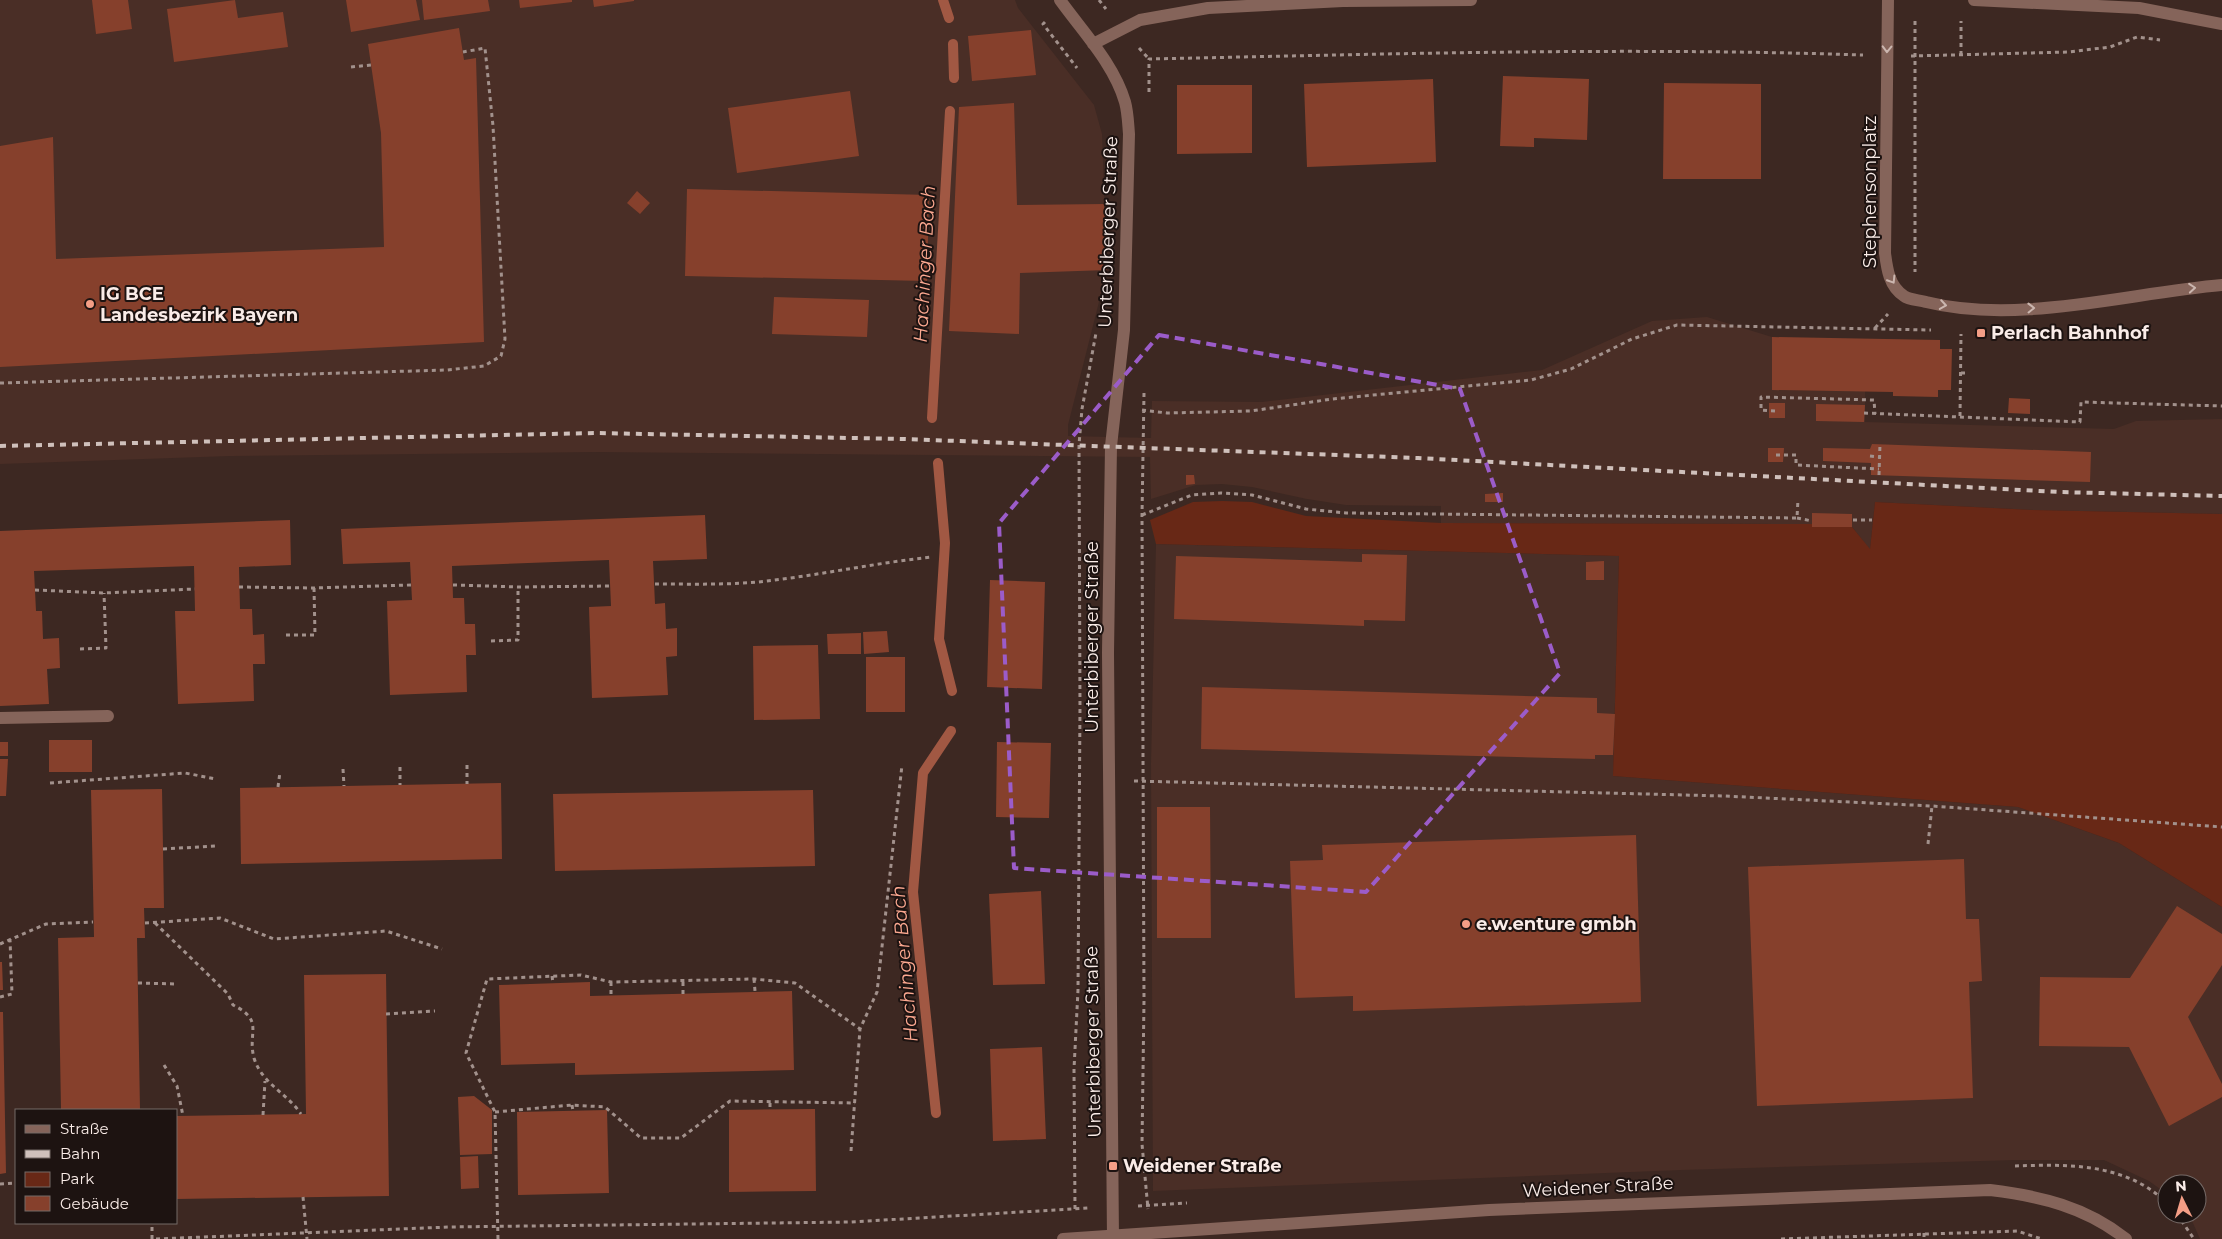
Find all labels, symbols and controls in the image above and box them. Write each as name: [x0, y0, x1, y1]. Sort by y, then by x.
one-way arrow: [1882, 45, 1892, 53]
street label: Stephensonplatz: [1859, 116, 1881, 268]
street label: Unterbiberger Straße: [1094, 136, 1122, 328]
water label: Hachinger Bach: [909, 185, 940, 343]
one-way arrow: [1885, 274, 1895, 283]
place label: IG BCE Landesbezirk Bayern: [100, 283, 298, 326]
one-way arrow: [2188, 283, 2196, 294]
marker: IG BCE Landesbezirk Bayern: [84, 298, 96, 310]
one-way arrow: [1939, 300, 1947, 310]
one-way arrow: [2027, 303, 2035, 314]
place label: Perlach Bahnhof: [1991, 322, 2150, 344]
marker: Perlach Bahnhof: [1975, 327, 1987, 339]
street label: Unterbiberger Straße: [1081, 541, 1103, 733]
water label: Hachinger Bach: [886, 885, 923, 1043]
place label: e.w.enture gmbh: [1476, 913, 1637, 935]
marker: e.w.enture gmbh: [1460, 918, 1472, 930]
street label: Unterbiberger Straße: [1080, 946, 1106, 1138]
legend: [15, 1109, 178, 1224]
text: Straße: [60, 1119, 109, 1138]
text: Bahn: [60, 1144, 100, 1163]
place label: Weidener Straße: [1123, 1155, 1282, 1177]
marker: Weidener Straße: [1107, 1160, 1119, 1172]
text: Park: [60, 1169, 94, 1188]
street label: Weidener Straße: [1522, 1172, 1674, 1202]
north arrow: [2157, 1174, 2207, 1224]
text: N: [2174, 1177, 2187, 1196]
text: Gebäude: [60, 1194, 129, 1213]

